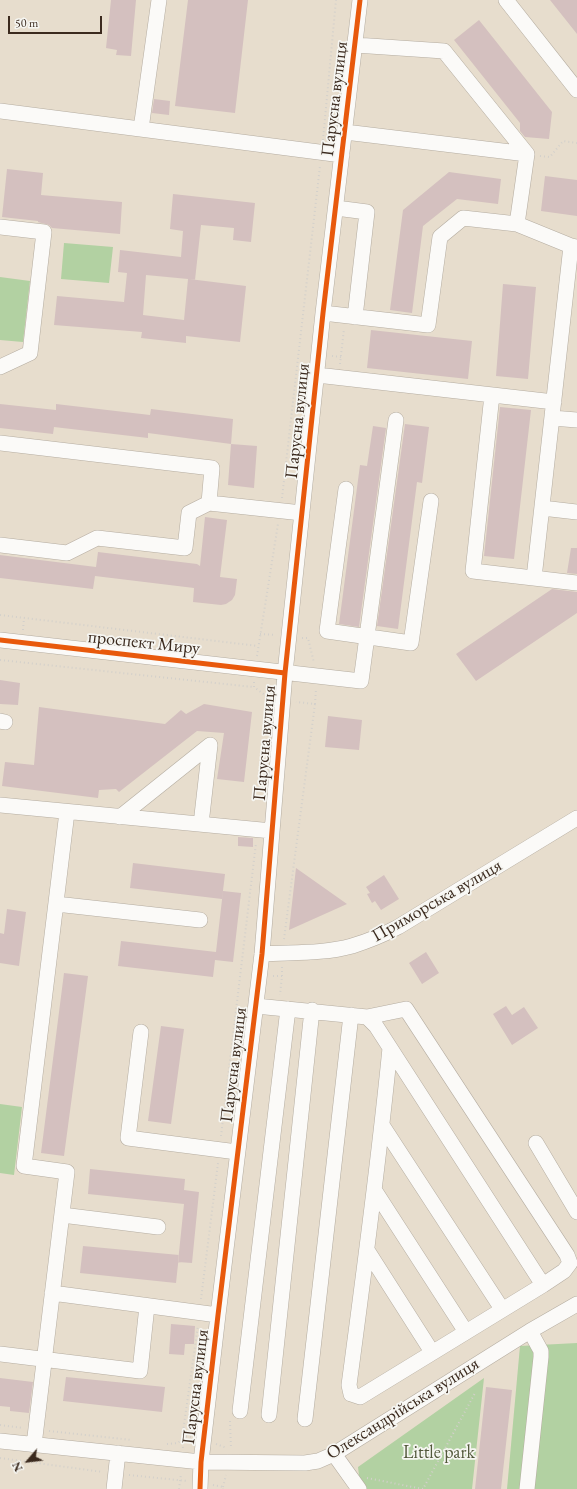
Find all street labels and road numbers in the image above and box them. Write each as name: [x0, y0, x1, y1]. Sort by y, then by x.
street label: Парусна вулиця: [317, 40, 353, 158]
street label: Парусна вулиця: [281, 362, 315, 480]
street label: проспект Миру: [87, 626, 201, 660]
street label: Парусна вулиця: [249, 684, 281, 802]
street label: Приморська вулиця: [368, 855, 506, 947]
street label: Парусна вулиця: [216, 1006, 252, 1124]
street label: Парусна вулиця: [178, 1328, 214, 1446]
street label: Олександрійська вулиця: [323, 1353, 483, 1465]

